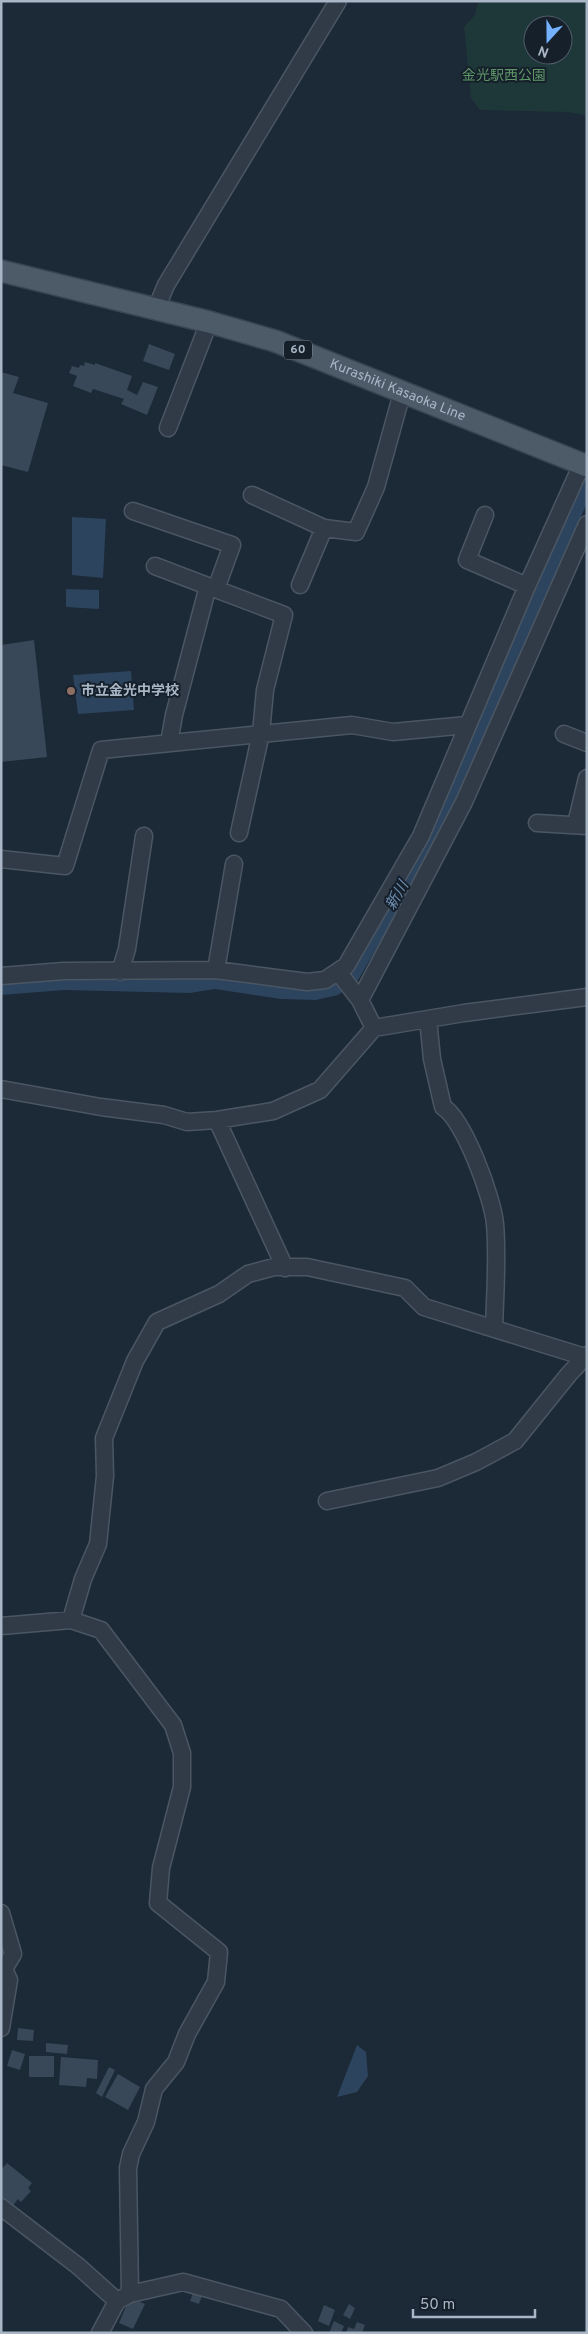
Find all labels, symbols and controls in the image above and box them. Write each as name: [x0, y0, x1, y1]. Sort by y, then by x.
north arrow: [523, 15, 573, 65]
text: N: [536, 41, 552, 60]
park label: 金光駅西公園: [462, 68, 546, 85]
road number: 60: [284, 340, 312, 360]
street label: Kurashiki Kasaoka Line: [327, 355, 468, 425]
place label: 市立金光中学校: [81, 683, 179, 700]
marker: 市立金光中学校: [65, 685, 77, 697]
water label: 新川: [382, 877, 415, 914]
scale bar: [413, 2286, 536, 2318]
text: 50 m: [420, 2296, 455, 2315]

